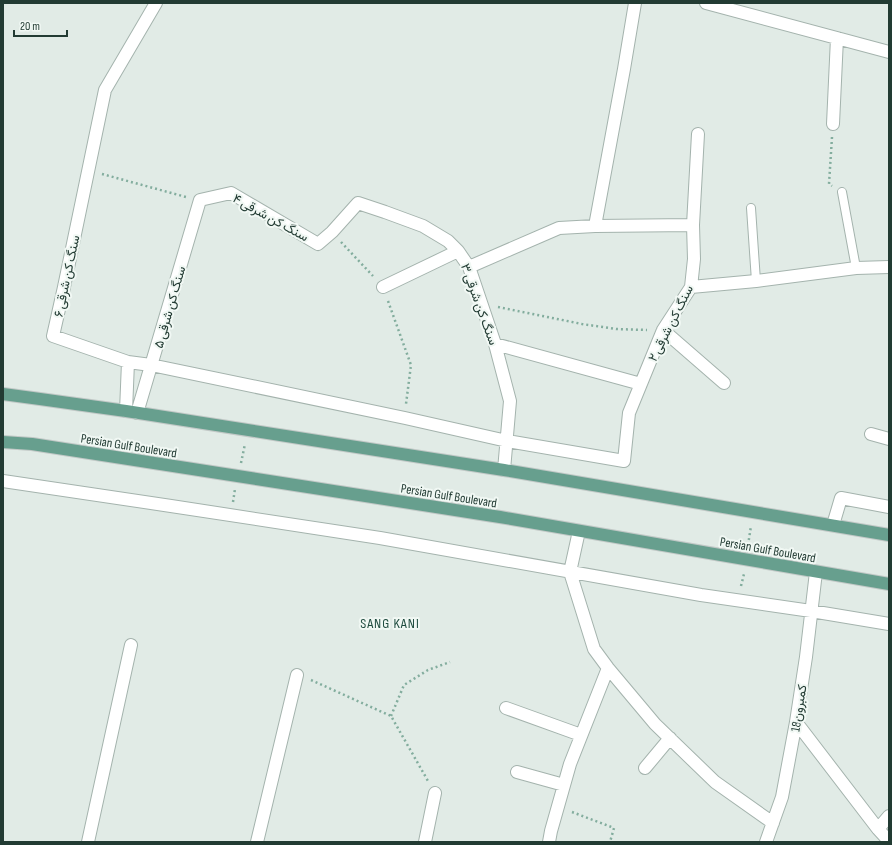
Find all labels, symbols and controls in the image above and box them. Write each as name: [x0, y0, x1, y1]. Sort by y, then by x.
scale bar: [14, 12, 67, 38]
text: 20 m: [20, 19, 40, 34]
street label: سنگ کن شرقی ۴: [230, 190, 311, 245]
street label: سنگ کن شرقی ۶: [50, 234, 83, 319]
street label: سنگ کن شرقی ۳: [457, 261, 501, 347]
street label: سنگ کن شرقی ۵: [151, 264, 189, 350]
street label: سنگ کن شرقی ۲: [645, 282, 697, 364]
street label: Persian Gulf Boulevard: [80, 430, 178, 461]
street label: Persian Gulf Boulevard: [400, 480, 498, 511]
street label: Persian Gulf Boulevard: [719, 534, 817, 566]
district label: SANG KANI: [360, 615, 420, 632]
street label: کمبرون18: [787, 683, 811, 733]

